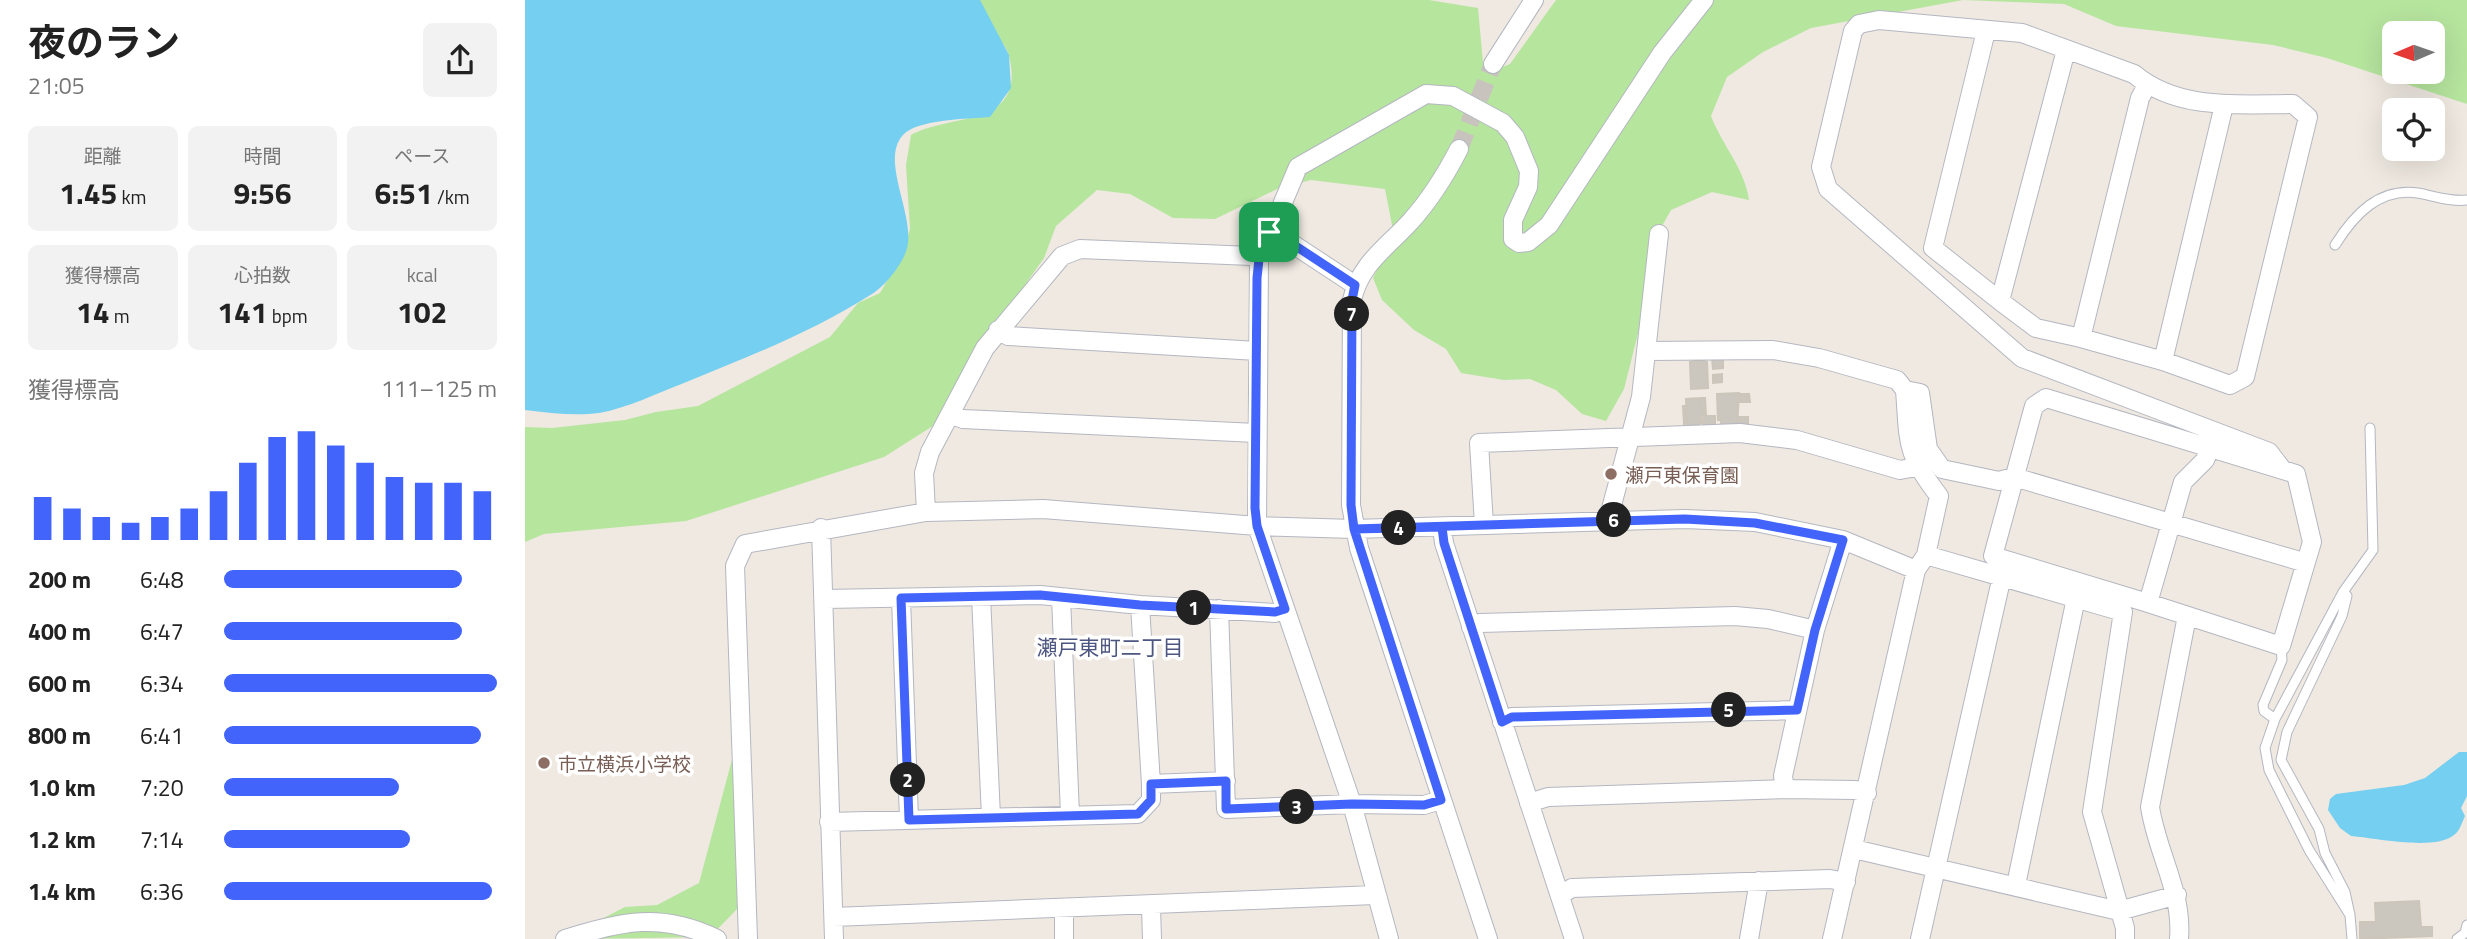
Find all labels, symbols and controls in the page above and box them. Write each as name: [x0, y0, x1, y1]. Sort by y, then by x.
text: 夜のラン: [28, 13, 180, 71]
north arrow: [2382, 21, 2445, 84]
map controls: [2382, 21, 2445, 161]
button: share: [423, 23, 497, 97]
text: 21:05: [28, 68, 85, 103]
button: locate: [2382, 98, 2445, 161]
text: 距離: [84, 141, 122, 170]
text: 時間: [243, 141, 282, 170]
text: ペース: [394, 141, 450, 170]
text: 1.45: [59, 170, 117, 216]
text: 9:56: [233, 170, 292, 216]
text: 6:51: [375, 170, 433, 216]
text: km: [117, 182, 146, 211]
text: /km: [433, 182, 470, 211]
pin: [1239, 202, 1299, 262]
icon: arrive: [1250, 213, 1288, 251]
text: 獲得標高: [65, 260, 141, 289]
text: 心拍数: [234, 260, 291, 289]
text: kcal: [407, 260, 438, 289]
text: 14: [76, 289, 110, 335]
text: 141: [217, 289, 268, 335]
text: 102: [397, 289, 447, 335]
pin: 7: [1335, 296, 1369, 332]
text: 7: [1346, 299, 1357, 328]
text: m: [110, 301, 130, 330]
text: bpm: [268, 301, 308, 330]
text: 111–125 m: [381, 371, 497, 406]
text: 獲得標高: [28, 372, 120, 407]
place label: 瀬戸東保育園: [1625, 460, 1739, 489]
marker: 瀬戸東保育園: [1603, 466, 1619, 482]
pin: 6: [1597, 503, 1631, 538]
text: 6: [1608, 505, 1619, 534]
pin: 4: [1381, 510, 1417, 546]
text: 4: [1393, 513, 1404, 542]
text: 200 m: [28, 562, 91, 597]
text: 6:48: [140, 562, 184, 597]
pin: 1: [1177, 590, 1211, 626]
text: 1: [1188, 593, 1199, 622]
text: 400 m: [28, 614, 91, 649]
text: 6:47: [140, 614, 184, 649]
district label: 瀬戸東町二丁目: [1037, 631, 1184, 663]
text: 600 m: [28, 666, 91, 701]
text: 6:34: [140, 666, 184, 701]
pin: 5: [1711, 692, 1747, 728]
text: 5: [1723, 695, 1734, 724]
text: 800 m: [28, 718, 91, 753]
text: 6:41: [140, 718, 184, 753]
place label: 市立横浜小学校: [558, 749, 691, 778]
marker: 市立横浜小学校: [536, 755, 552, 771]
pin: 2: [891, 762, 925, 798]
text: 2: [902, 765, 913, 794]
text: 1.0 km: [28, 770, 96, 805]
text: 7:20: [140, 770, 184, 805]
pin: 3: [1279, 790, 1315, 824]
text: 3: [1291, 792, 1302, 821]
text: 1.2 km: [28, 822, 96, 857]
text: 7:14: [140, 822, 184, 857]
text: 1.4 km: [28, 874, 96, 909]
text: 6:36: [140, 874, 184, 909]

